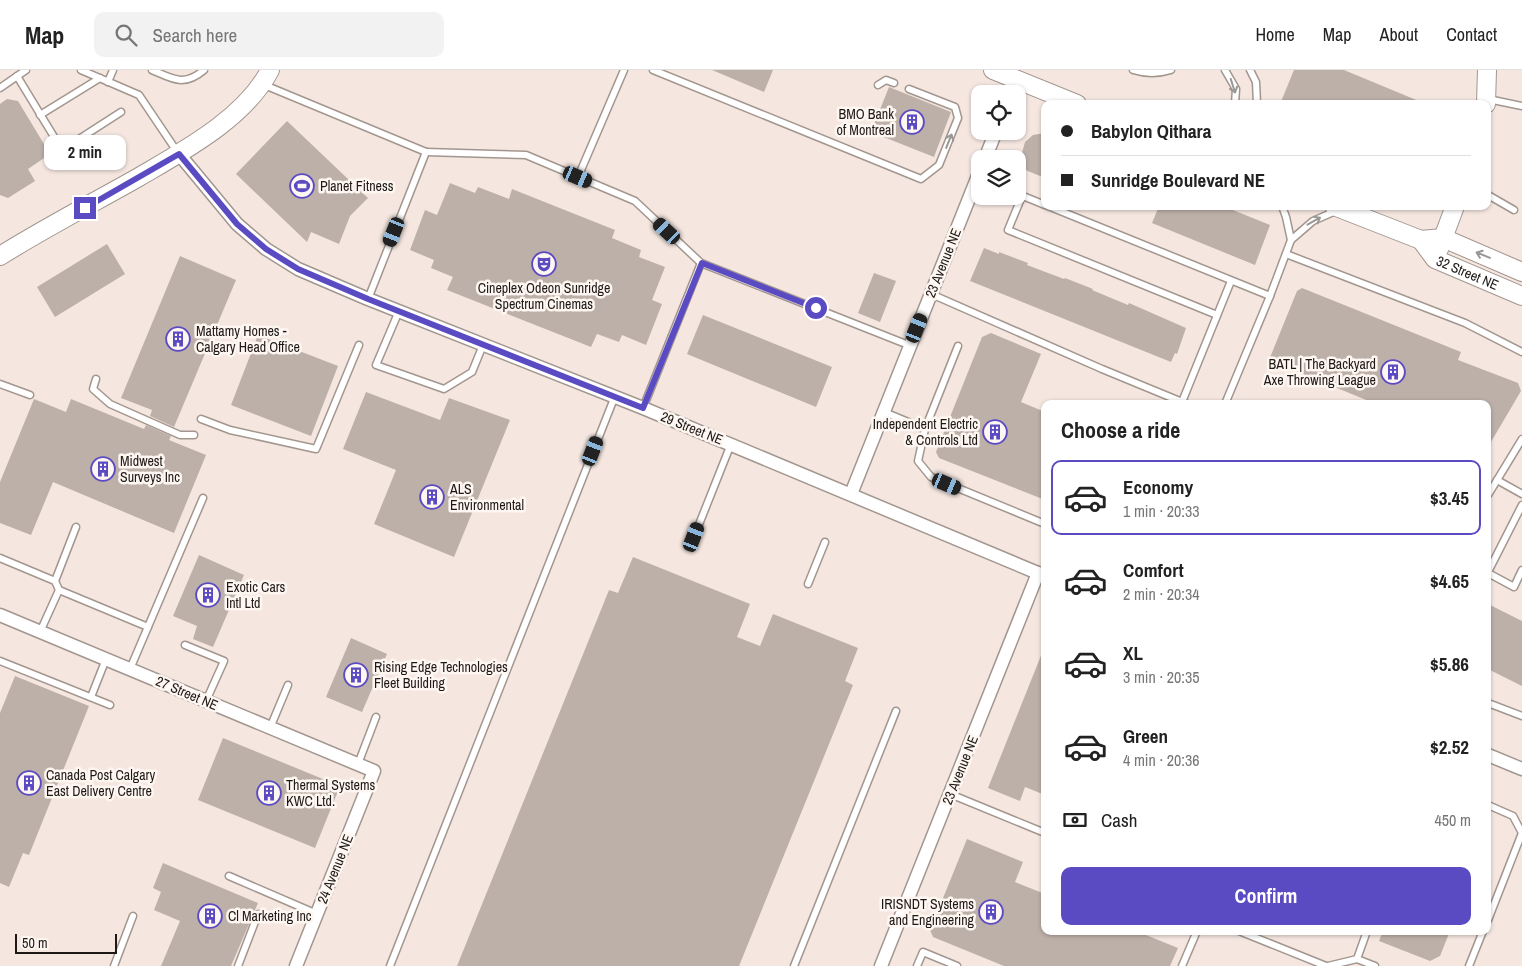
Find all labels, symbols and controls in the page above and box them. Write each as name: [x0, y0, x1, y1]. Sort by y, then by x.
search box: [94, 12, 444, 57]
text: Map: [25, 19, 64, 51]
icon: search: [112, 21, 140, 49]
text: Search here: [152, 22, 237, 48]
text: Home: [1255, 22, 1295, 47]
text: Map: [1323, 22, 1352, 47]
text: About: [1380, 22, 1418, 47]
text: Contact: [1446, 22, 1497, 47]
one-way arrow: [1229, 78, 1238, 93]
map controls: [971, 85, 1026, 205]
button: locate: [971, 85, 1026, 140]
place label: BMO Bank of Montreal: [837, 105, 894, 139]
building icon: BMO Bank of Montreal: [899, 109, 925, 135]
text: Babylon Qithara: [1091, 118, 1211, 144]
one-way arrow: [944, 134, 954, 149]
callout: 2 min: [44, 136, 126, 170]
text: 2 min: [68, 141, 102, 163]
button: layers: [971, 150, 1026, 205]
car: [561, 164, 594, 190]
text: Sunridge Boulevard NE: [1091, 167, 1265, 193]
sports icon: Planet Fitness: [289, 173, 315, 199]
place label: Planet Fitness: [320, 177, 394, 195]
route end: [74, 197, 96, 219]
car: [381, 215, 406, 249]
car: [650, 215, 683, 247]
one-way arrow: [1306, 216, 1320, 226]
street label: 23 Avenue NE: [921, 226, 965, 300]
one-way arrow: [1475, 250, 1491, 259]
theatre icon: Cineplex Odeon Sunridge Spectrum Cinemas: [531, 251, 557, 277]
street label: 32 Street NE: [1434, 252, 1501, 294]
place label: Cineplex Odeon Sunridge Spectrum Cinemas: [478, 279, 610, 313]
route start: [805, 297, 827, 319]
car: [904, 311, 929, 345]
place label: Mattamy Homes - Calgary Head Office: [196, 322, 300, 356]
building icon: Mattamy Homes - Calgary Head Office: [165, 326, 191, 352]
place label: BATL | The Backyard Axe Throwing League: [1263, 355, 1376, 389]
building icon: BATL | The Backyard Axe Throwing League: [1380, 359, 1406, 385]
street label: 29 Street NE: [658, 407, 726, 449]
place label: Independent Electric & Controls Ltd: [873, 415, 978, 449]
text: Choose a ride: [1061, 415, 1180, 445]
building icon: Independent Electric & Controls Ltd: [982, 419, 1008, 445]
car: [580, 434, 605, 468]
place label: Midwest Surveys Inc: [120, 452, 180, 486]
building icon: Midwest Surveys Inc: [90, 456, 116, 482]
car: [930, 471, 963, 497]
text: Economy: [1123, 474, 1193, 500]
icon: car: [1063, 475, 1108, 520]
place label: ALS Environmental: [449, 480, 524, 514]
building icon: ALS Environmental: [419, 484, 445, 510]
text: $3.45: [1430, 485, 1469, 511]
text: 1 min · 20:33: [1123, 500, 1200, 522]
car: [681, 520, 706, 554]
text: Comfort: [1123, 557, 1184, 583]
icon: car: [1063, 558, 1108, 603]
text: $4.65: [1430, 568, 1469, 594]
place label: Exotic Cars Intl Ltd: [226, 578, 286, 612]
building icon: Exotic Cars Intl Ltd: [195, 582, 221, 608]
text: 2 min · 20:34: [1123, 583, 1200, 605]
text: XL: [1123, 640, 1143, 666]
icon: car: [1063, 641, 1108, 686]
text: $5.86: [1430, 651, 1469, 677]
place label: Rising Edge Technologies Fleet Building: [374, 658, 508, 692]
building icon: Rising Edge Technologies Fleet Building: [343, 662, 369, 688]
text: 3 min · 20:35: [1123, 666, 1200, 688]
street label: 27 Street NE: [153, 672, 221, 714]
text: Green: [1123, 723, 1168, 749]
icon: car: [1063, 724, 1108, 769]
street label: 23 Avenue NE: [938, 733, 982, 807]
text: $2.52: [1430, 734, 1469, 760]
text: 4 min · 20:36: [1123, 749, 1200, 771]
place label: Canada Post Calgary East Delivery Centre: [46, 766, 155, 800]
building icon: Canada Post Calgary East Delivery Centre: [16, 770, 42, 796]
place label: Thermal Systems KWC Ltd.: [286, 776, 376, 810]
building icon: Thermal Systems KWC Ltd.: [256, 780, 282, 806]
icon: cash: [1061, 806, 1089, 834]
text: Cash: [1101, 807, 1137, 833]
text: 450 m: [1435, 809, 1471, 831]
street label: 24 Avenue NE: [313, 832, 357, 906]
button: Confirm: [1061, 867, 1471, 925]
place label: IRISNDT Systems and Engineering: [881, 895, 975, 929]
building icon: IRISNDT Systems and Engineering: [978, 899, 1004, 925]
building icon: Cl Marketing Inc: [197, 903, 223, 929]
place label: Cl Marketing Inc: [228, 907, 312, 925]
scale bar: [15, 931, 118, 954]
text: 50 m: [22, 934, 48, 952]

